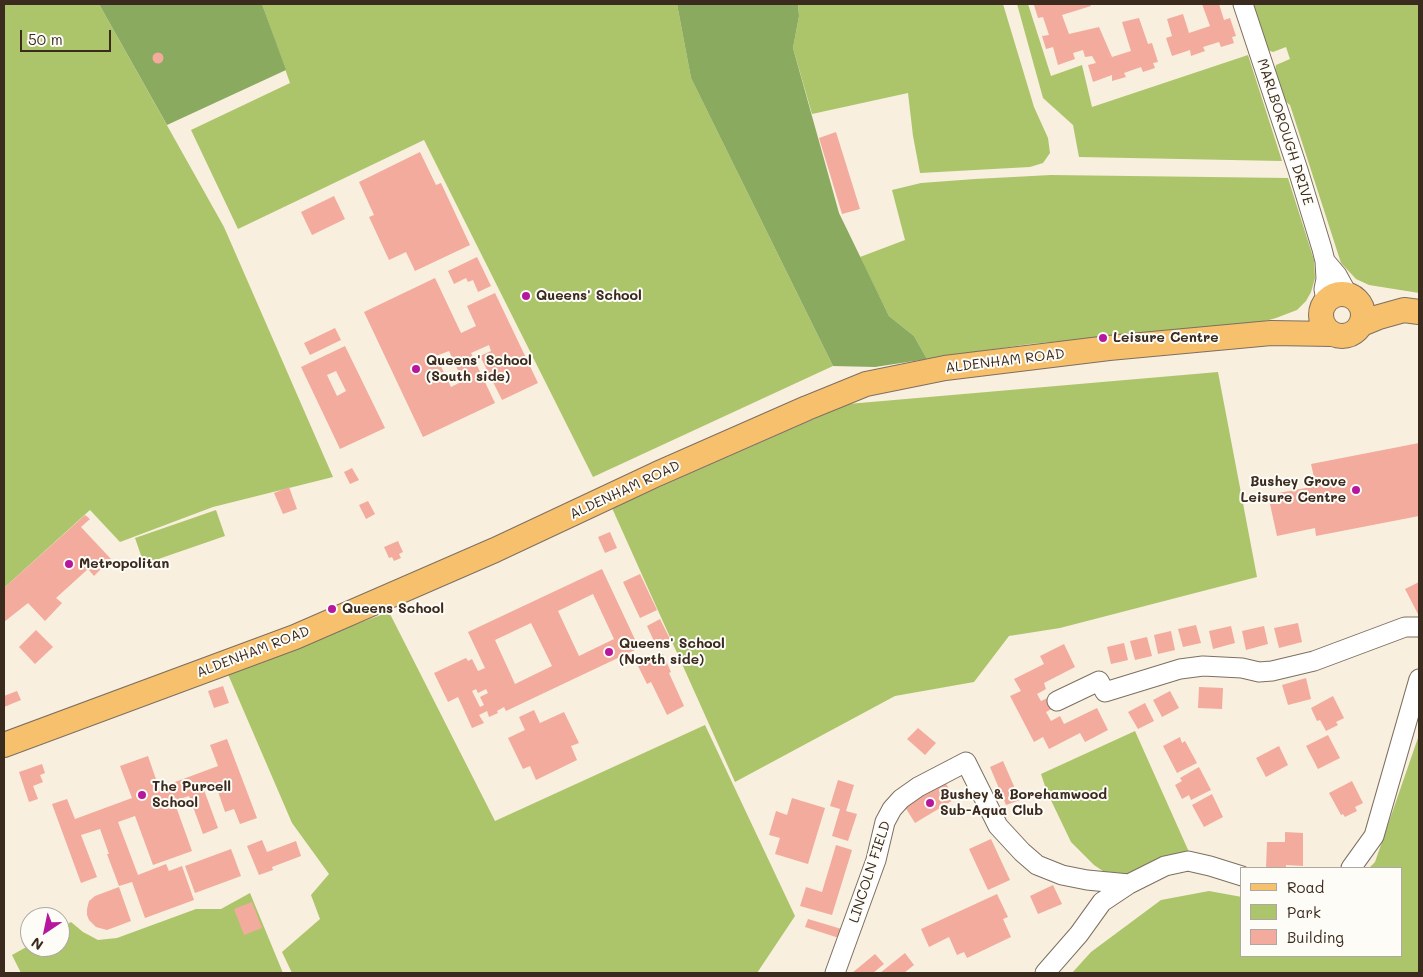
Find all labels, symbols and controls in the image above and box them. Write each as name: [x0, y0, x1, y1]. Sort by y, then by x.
scale bar: [22, 20, 114, 52]
text: 50 m: [28, 29, 63, 49]
street label: MARLBOROUGH DRIVE: [1253, 57, 1317, 207]
place label: Queens' School: [536, 288, 642, 304]
marker: Queens' School: [520, 290, 532, 302]
place label: Leisure Centre: [1113, 330, 1219, 346]
marker: Leisure Centre: [1097, 332, 1109, 344]
street label: ALDENHAM ROAD: [945, 345, 1065, 377]
place label: Queens' School (South side): [426, 353, 532, 386]
marker: Queens' School (South side): [410, 363, 422, 375]
street label: ALDENHAM ROAD: [567, 457, 683, 523]
place label: Bushey Grove Leisure Centre: [1240, 474, 1346, 507]
marker: Bushey Grove Leisure Centre: [1350, 484, 1362, 496]
place label: Metropolitan: [79, 556, 169, 572]
marker: Metropolitan: [63, 558, 75, 570]
place label: Queens School: [342, 601, 444, 617]
marker: Queens School: [326, 603, 338, 615]
street label: ALDENHAM ROAD: [194, 623, 312, 681]
place label: Queens' School (North side): [619, 636, 725, 669]
marker: Queens' School (North side): [603, 646, 615, 658]
place label: The Purcell School: [152, 779, 231, 812]
place label: Bushey & Borehamwood Sub-Aqua Club: [940, 787, 1107, 820]
marker: The Purcell School: [136, 789, 148, 801]
marker: Bushey & Borehamwood Sub-Aqua Club: [924, 797, 936, 809]
street label: LINCOLN FIELD: [846, 819, 894, 925]
legend: [1240, 867, 1403, 957]
text: Road: [1287, 877, 1324, 897]
text: Park: [1287, 902, 1321, 922]
north arrow: [20, 907, 70, 957]
text: Building: [1287, 927, 1344, 947]
text: N: [27, 933, 47, 955]

